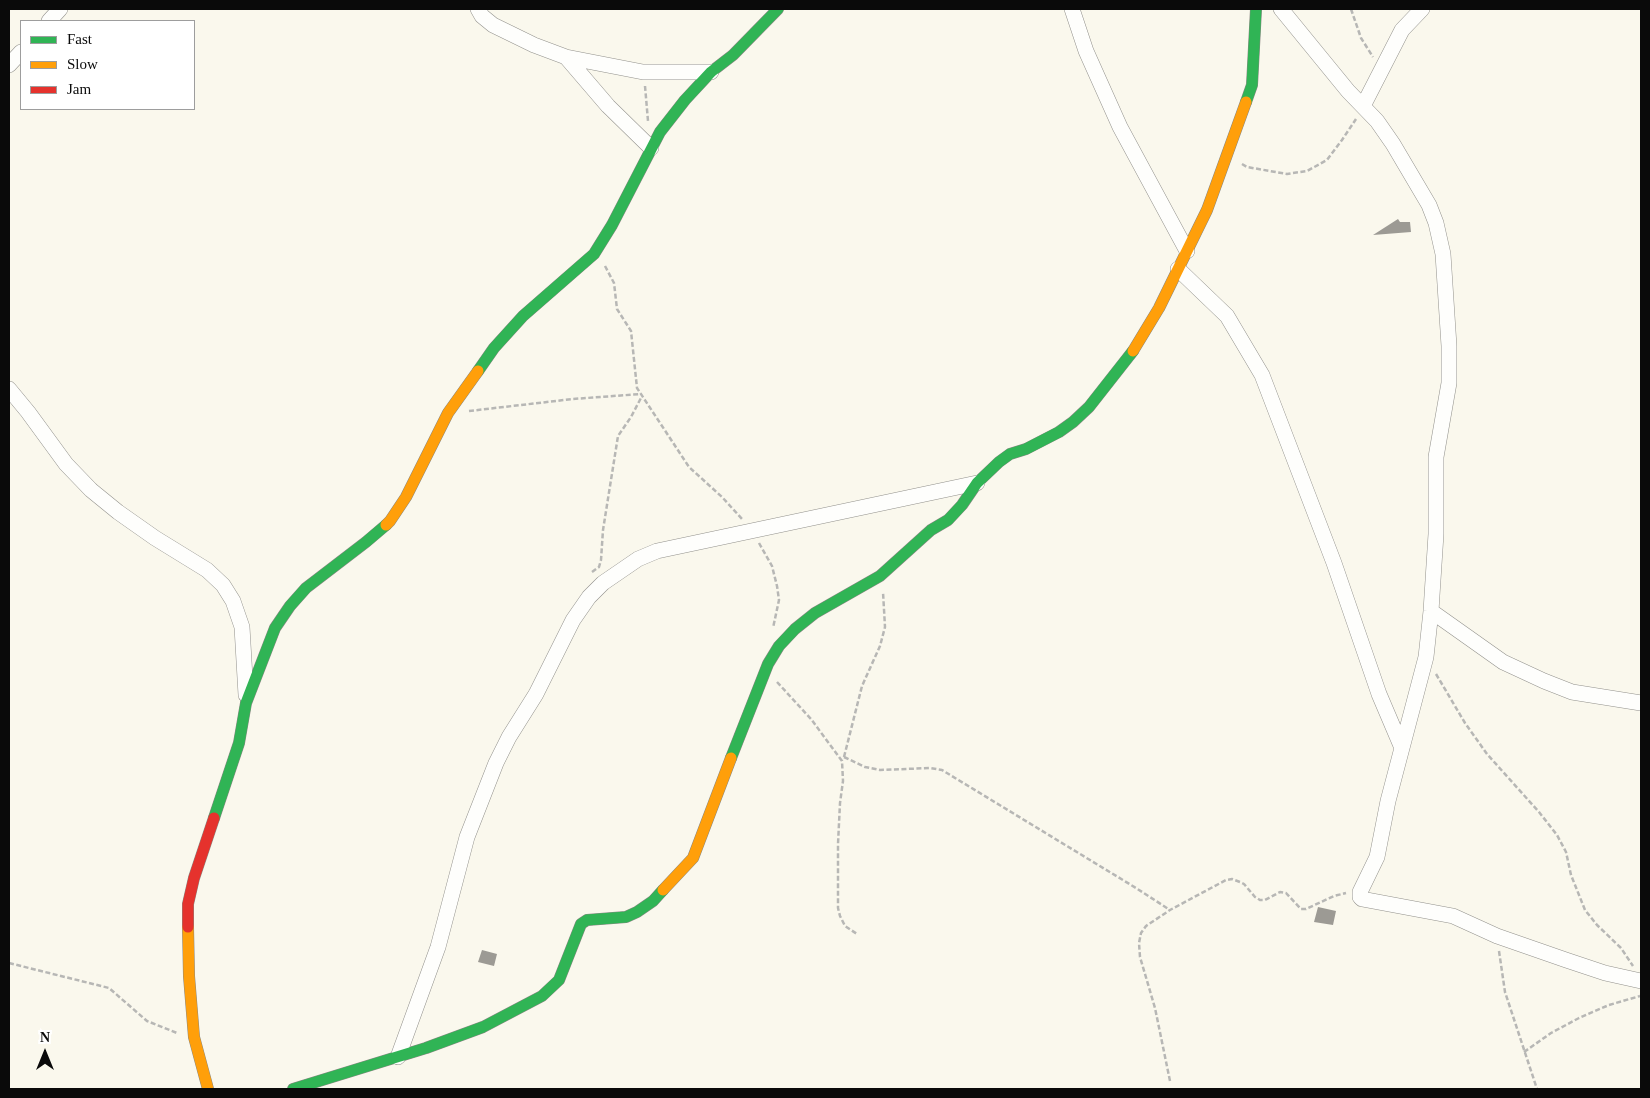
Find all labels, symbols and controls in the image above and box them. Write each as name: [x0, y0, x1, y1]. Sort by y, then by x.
legend: [20, 20, 195, 110]
text: Fast: [67, 31, 92, 47]
text: Slow: [67, 56, 98, 72]
text: Jam: [67, 81, 91, 97]
north arrow: [20, 1028, 70, 1078]
text: N: [40, 1030, 50, 1045]

